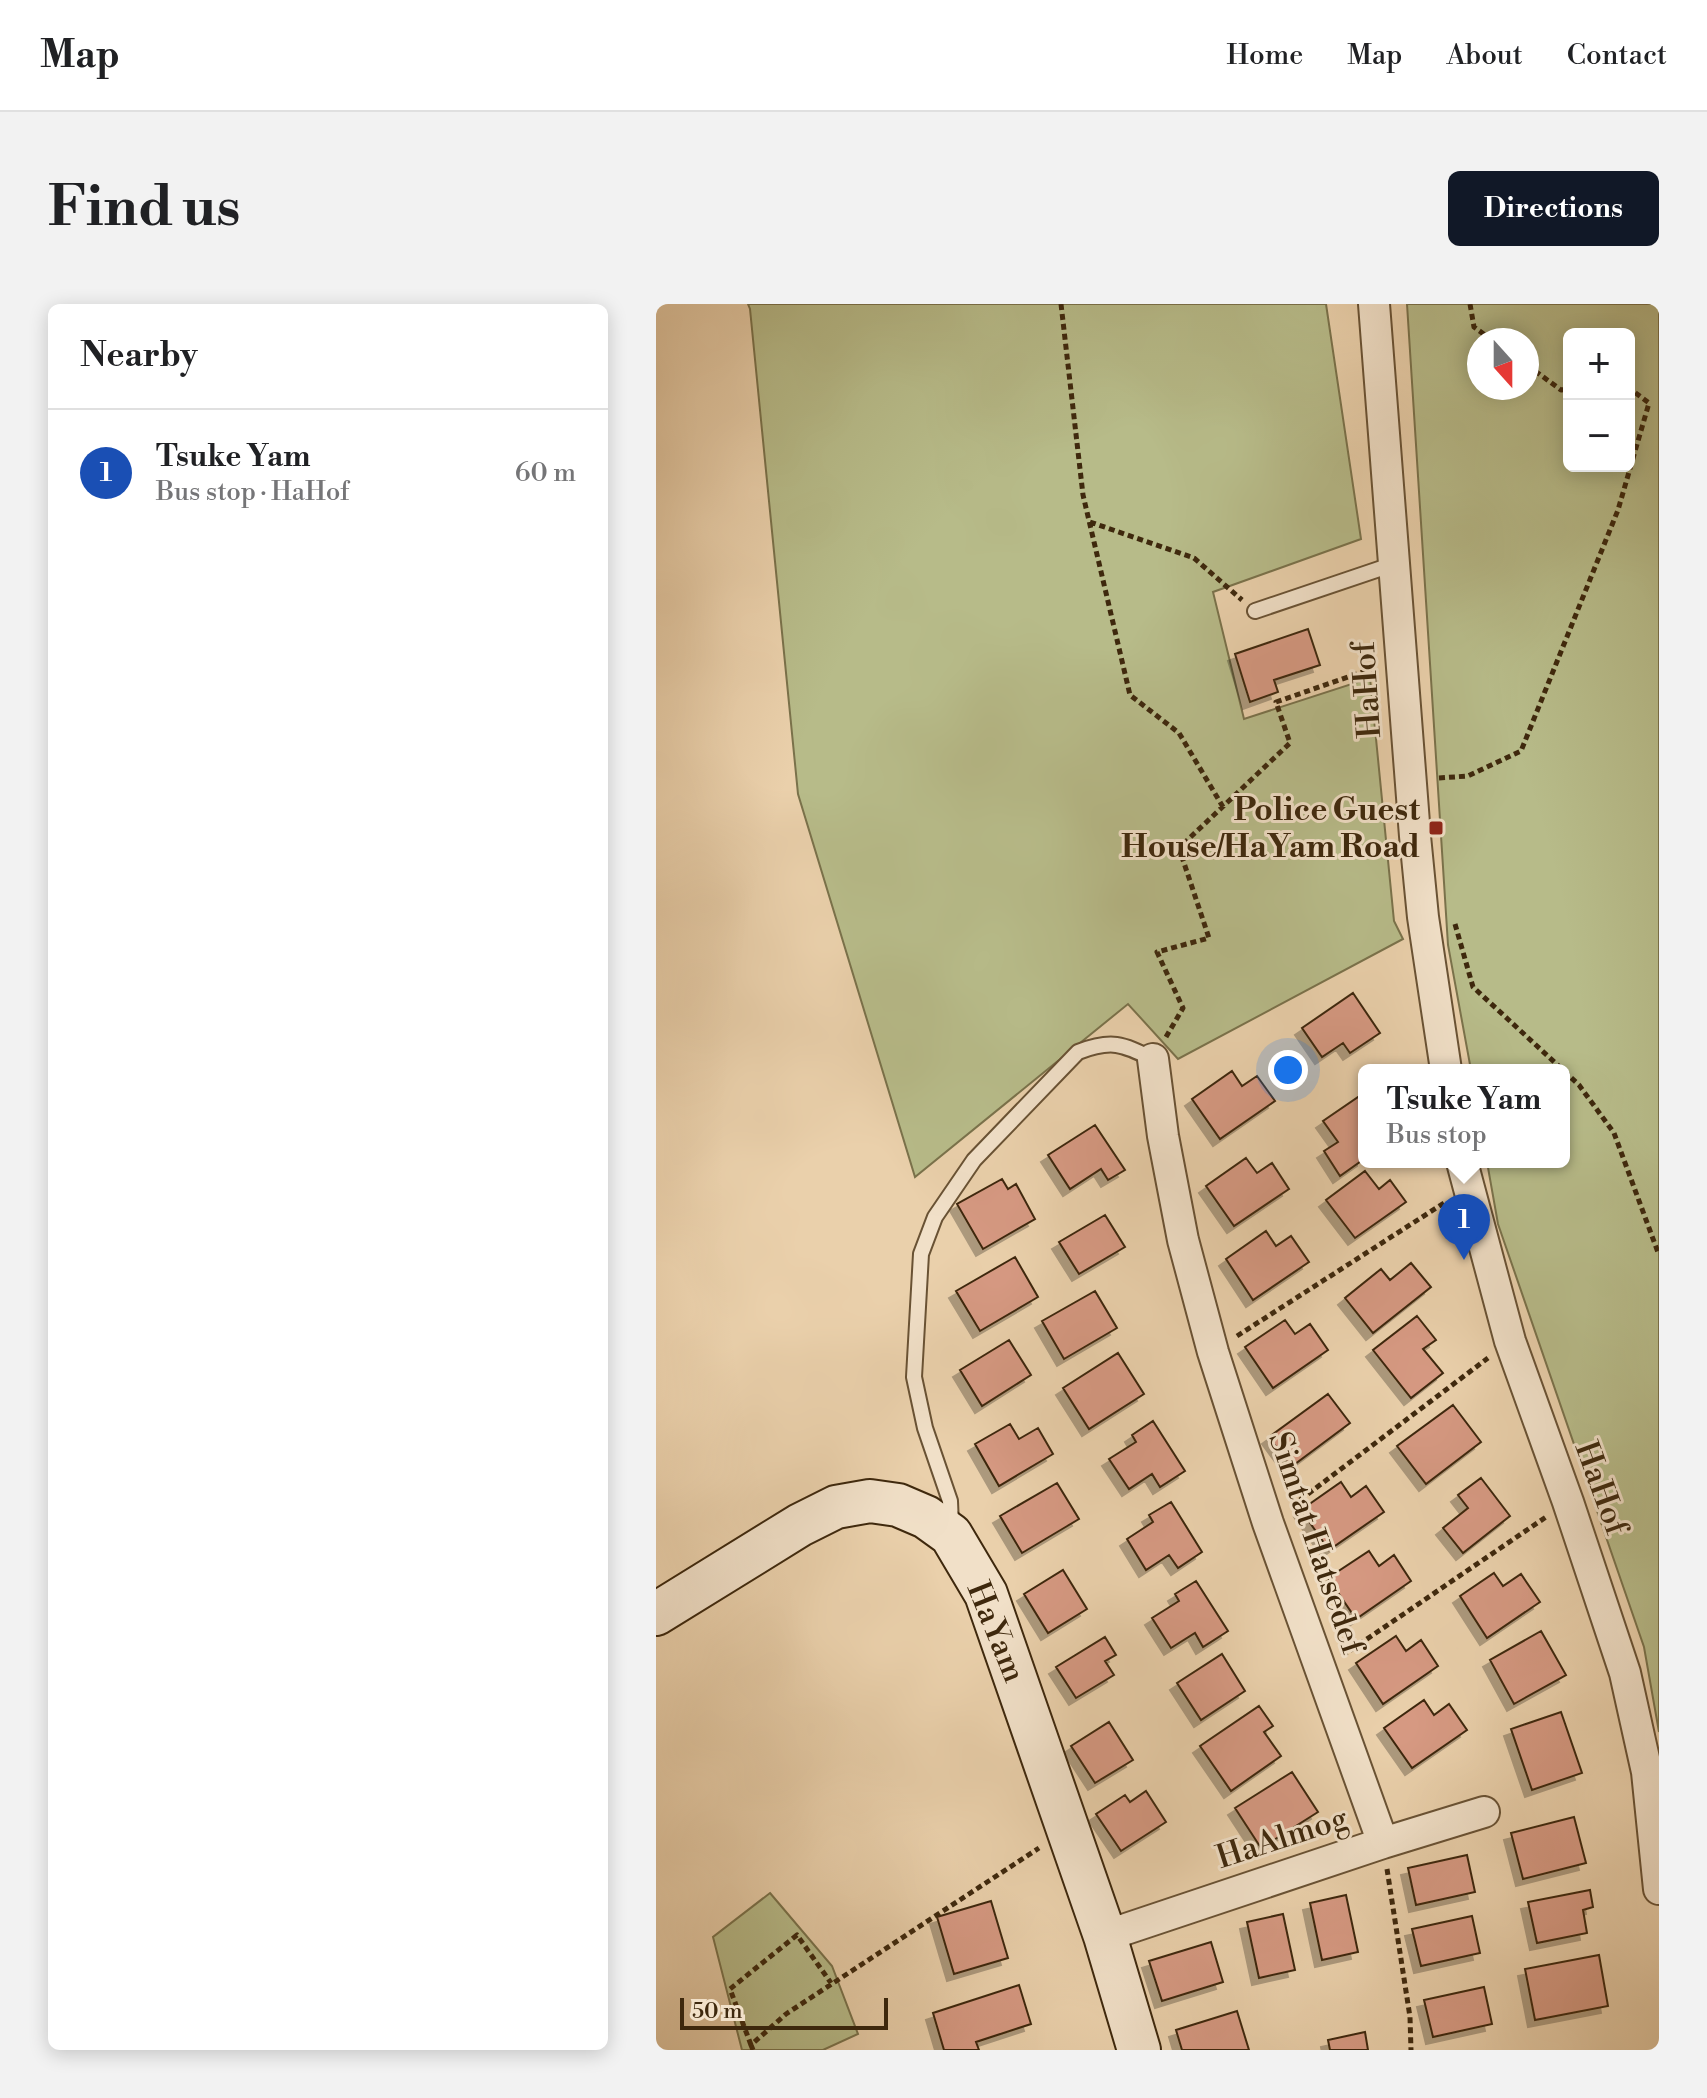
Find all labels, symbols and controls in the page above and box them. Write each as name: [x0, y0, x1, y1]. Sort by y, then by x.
text: Map: [40, 32, 120, 79]
text: Home: [1227, 38, 1303, 73]
text: Map: [1347, 38, 1402, 73]
text: About: [1446, 38, 1523, 73]
text: Contact: [1567, 38, 1667, 73]
button: Directions: [1448, 171, 1659, 246]
text: Find us: [48, 173, 241, 243]
north arrow: [1467, 328, 1539, 400]
map controls: [1563, 328, 1635, 472]
button: +: [1563, 328, 1635, 400]
text: Nearby: [80, 335, 198, 377]
button: −: [1563, 400, 1635, 472]
text: Tsuke Yam: [156, 438, 311, 476]
text: 1: [100, 457, 112, 489]
text: 60 m: [515, 457, 576, 489]
text: Bus stop · HaHof: [156, 476, 349, 508]
street label: HaHof: [1344, 639, 1390, 740]
place label: Police Guest House/HaYam Road: [1121, 790, 1421, 867]
marker: Police Guest House/HaYam Road: [1427, 819, 1445, 837]
your location: [1268, 1050, 1308, 1090]
popup: [1358, 1064, 1570, 1168]
text: Tsuke Yam: [1387, 1081, 1541, 1119]
text: Bus stop: [1387, 1119, 1487, 1151]
pin: 1: [1438, 1194, 1490, 1260]
street label: Simtat Hatsedef: [1259, 1427, 1373, 1661]
street label: HaHof: [1566, 1436, 1637, 1542]
street label: HaYam: [958, 1576, 1034, 1688]
street label: HaAlmog: [1211, 1798, 1353, 1878]
scale bar: [680, 1994, 888, 2030]
text: 50 m: [692, 1998, 743, 2025]

